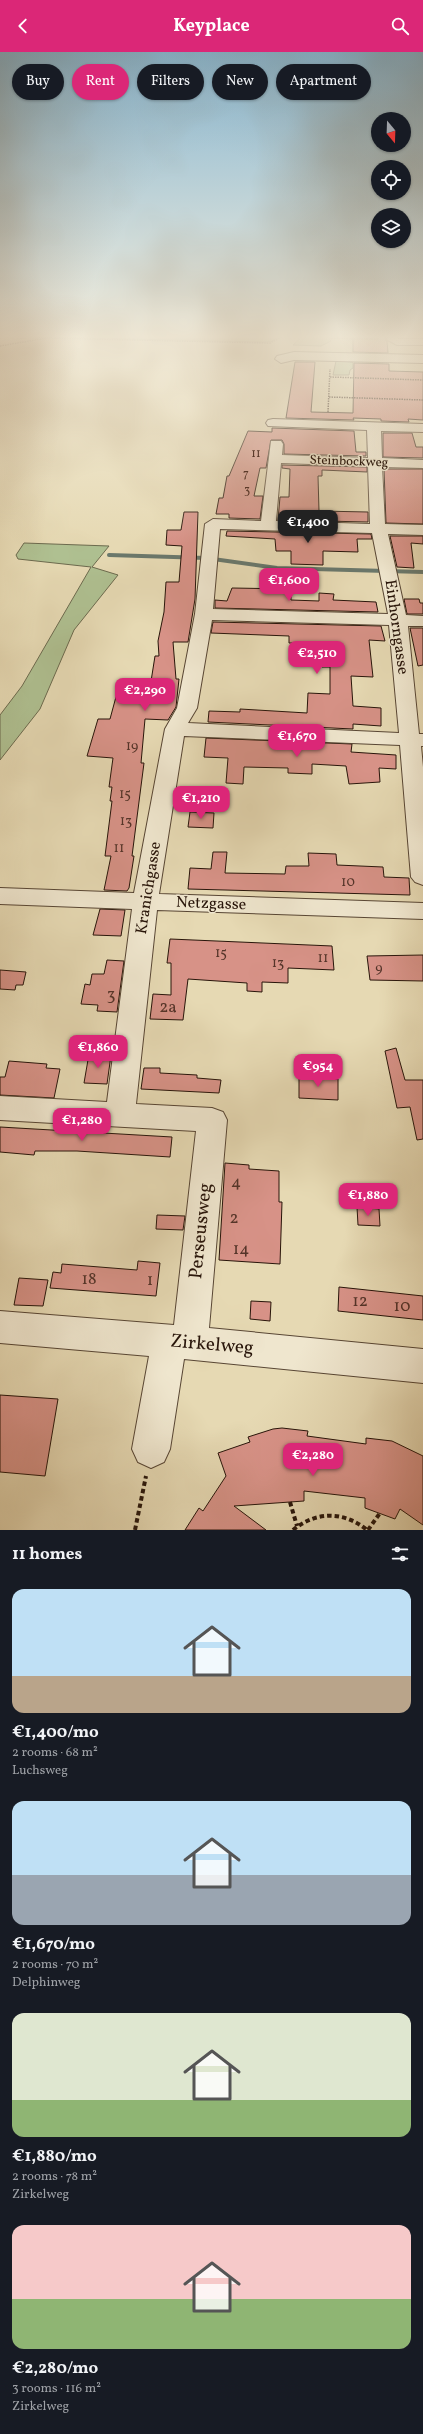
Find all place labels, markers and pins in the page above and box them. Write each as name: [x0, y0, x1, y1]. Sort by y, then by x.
pin: €1,400: [275, 510, 341, 544]
pin: €1,600: [256, 568, 322, 602]
pin: €2,510: [284, 641, 350, 675]
pin: €2,290: [112, 678, 178, 712]
pin: €1,670: [264, 724, 330, 758]
pin: €1,210: [168, 786, 234, 820]
pin: €1,860: [65, 1035, 131, 1069]
pin: €954: [294, 1054, 342, 1088]
pin: €1,280: [49, 1108, 115, 1142]
pin: €1,880: [335, 1183, 401, 1217]
pin: €2,280: [280, 1443, 346, 1477]

